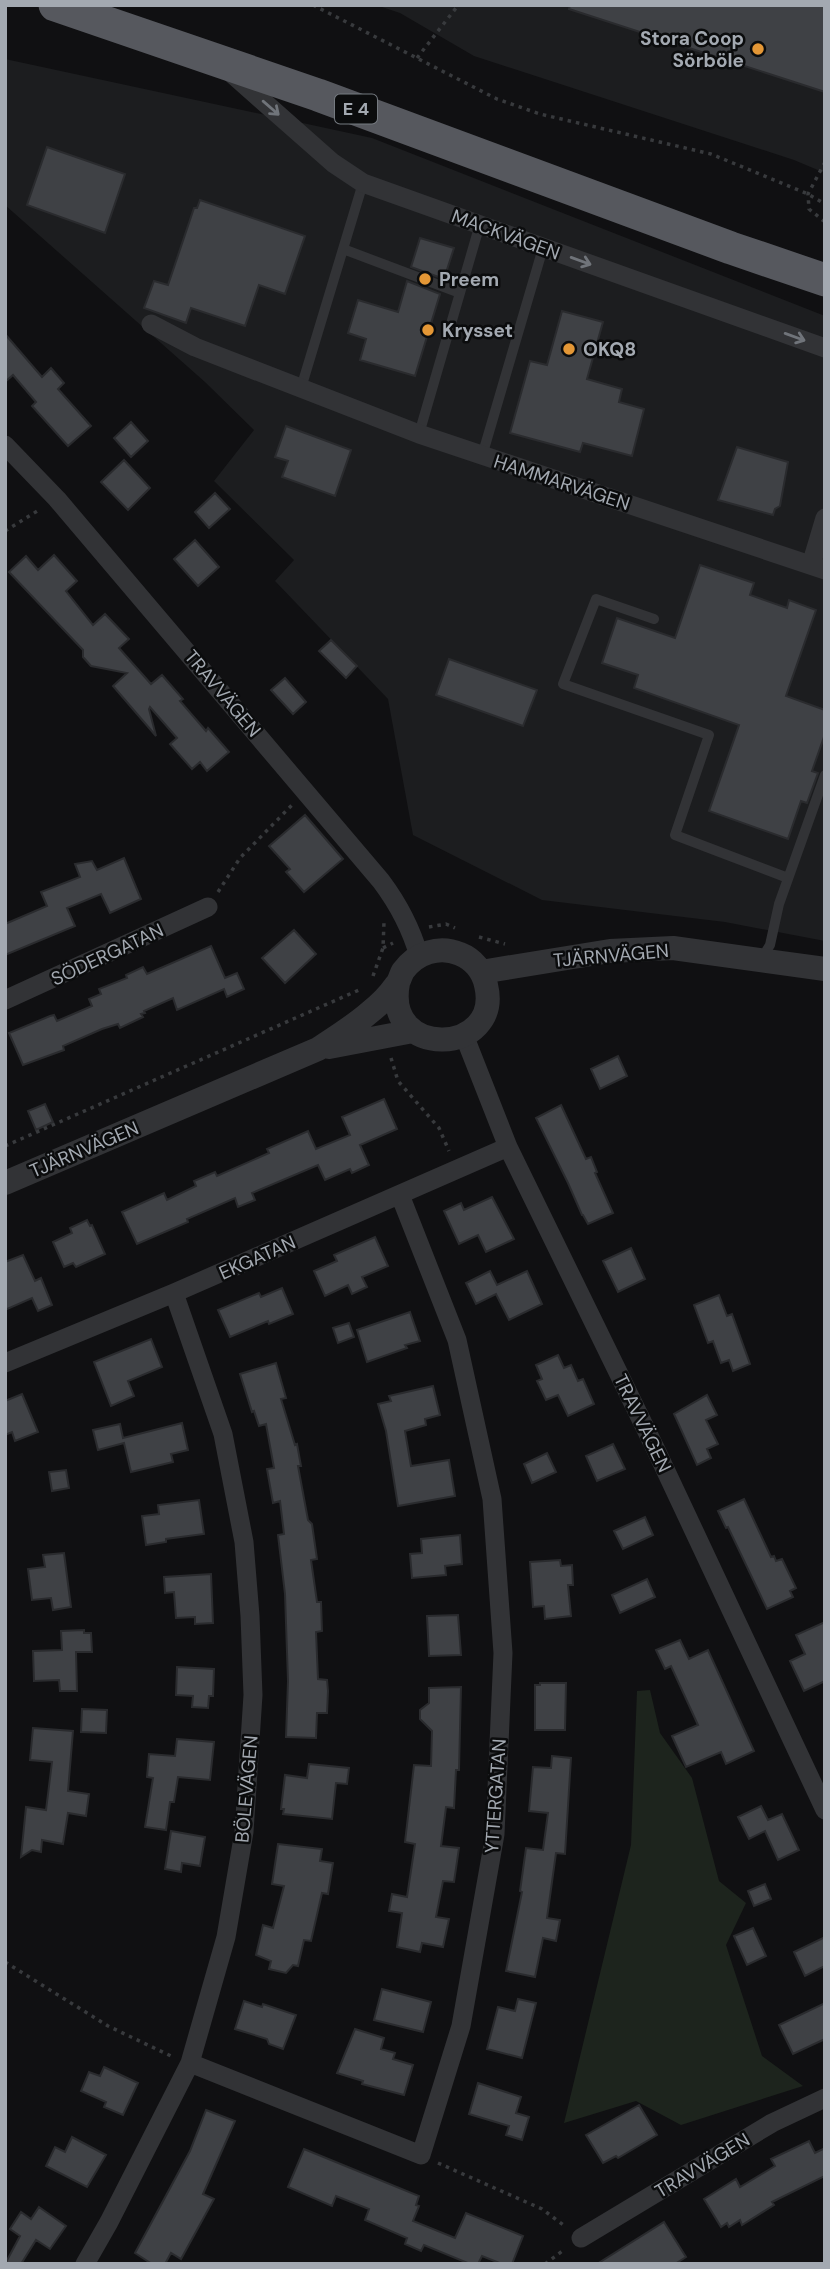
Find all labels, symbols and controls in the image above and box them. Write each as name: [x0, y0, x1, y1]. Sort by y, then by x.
place label: Stora Coop Sörböle: [640, 26, 744, 73]
marker: Stora Coop Sörböle: [750, 41, 766, 57]
road number: E 4: [335, 94, 377, 124]
one-way arrow: [262, 100, 280, 116]
street label: MACKVÄGEN: [448, 203, 563, 266]
one-way arrow: [569, 256, 591, 268]
place label: Preem: [439, 267, 499, 292]
marker: Preem: [417, 271, 433, 287]
place label: Krysset: [442, 318, 513, 343]
marker: Krysset: [420, 322, 436, 338]
one-way arrow: [783, 332, 805, 344]
place label: OKQ8: [583, 337, 636, 362]
marker: OKQ8: [561, 341, 577, 357]
street label: HAMMARVÄGEN: [491, 449, 633, 516]
street label: TRAVVÄGEN: [179, 645, 266, 742]
street label: SÖDERGATAN: [47, 918, 167, 991]
street label: TJÄRNVÄGEN: [552, 938, 670, 973]
street label: TJÄRNVÄGEN: [26, 1115, 142, 1184]
street label: EKGATAN: [215, 1229, 300, 1285]
street label: TRAVVÄGEN: [608, 1370, 677, 1477]
street label: BÖLEVÄGEN: [229, 1734, 264, 1844]
street label: YTTERGATAN: [479, 1738, 512, 1854]
street label: TRAVVÄGEN: [650, 2127, 754, 2204]

